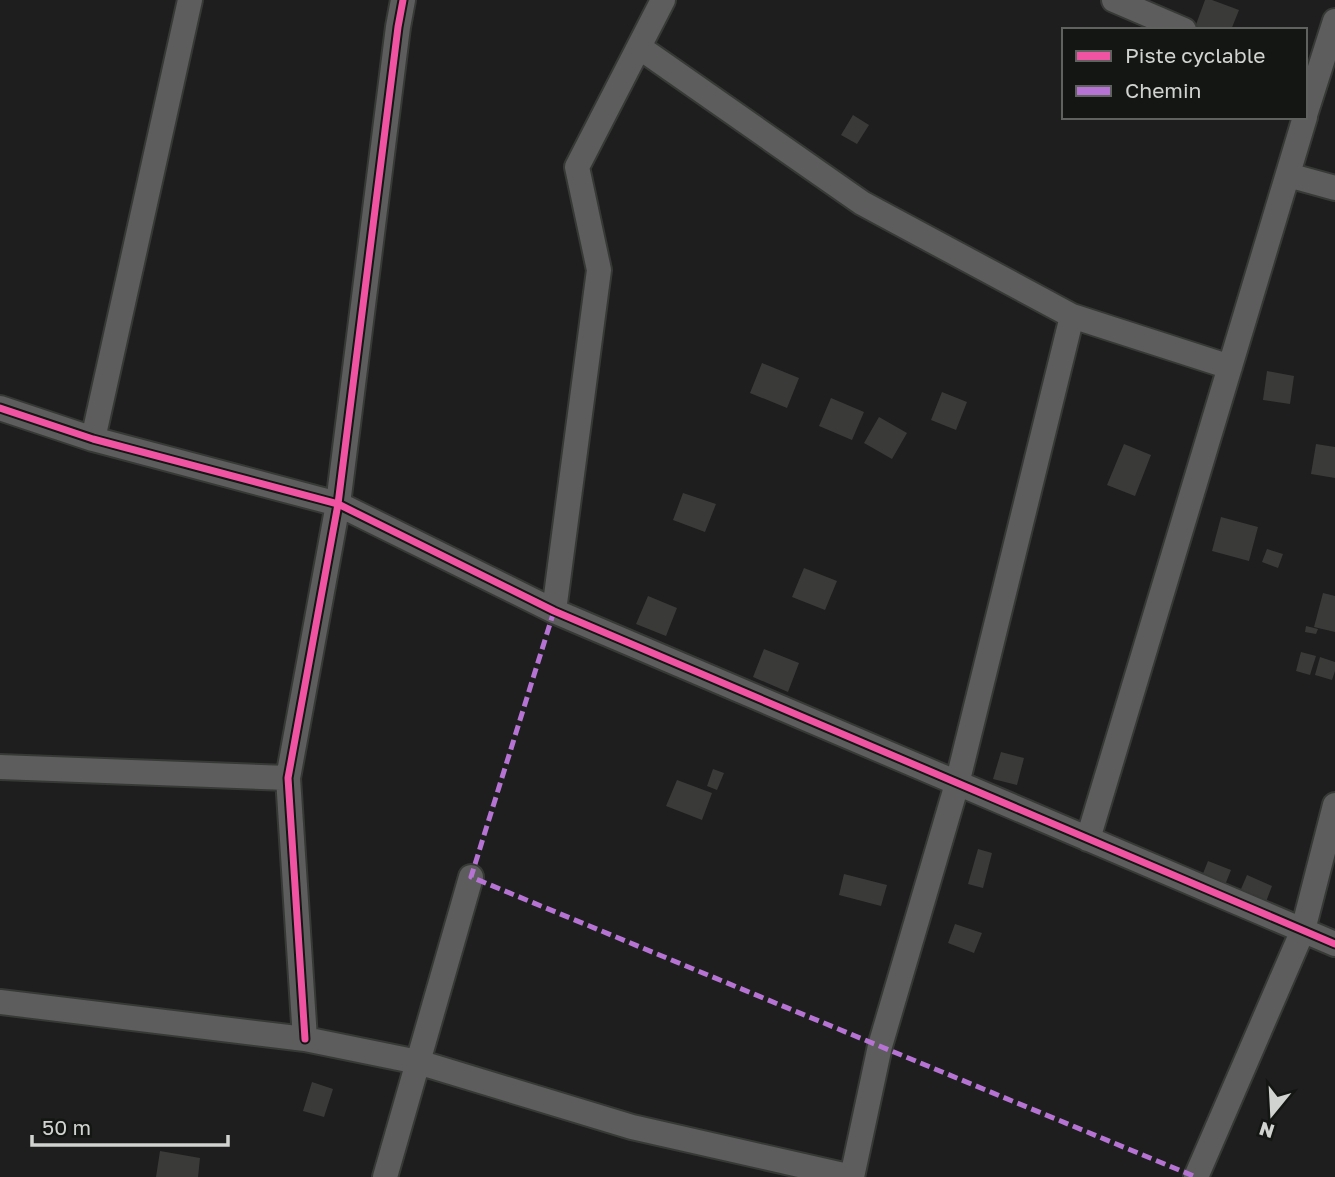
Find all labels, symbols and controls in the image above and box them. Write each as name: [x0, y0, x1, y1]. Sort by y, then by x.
legend: [1062, 28, 1307, 119]
text: Piste cyclable: [1125, 42, 1265, 68]
text: Chemin: [1125, 77, 1202, 103]
north arrow: [1237, 1079, 1307, 1149]
scale bar: [32, 1104, 228, 1148]
text: 50 m: [42, 1114, 91, 1140]
text: N: [1256, 1117, 1277, 1144]

